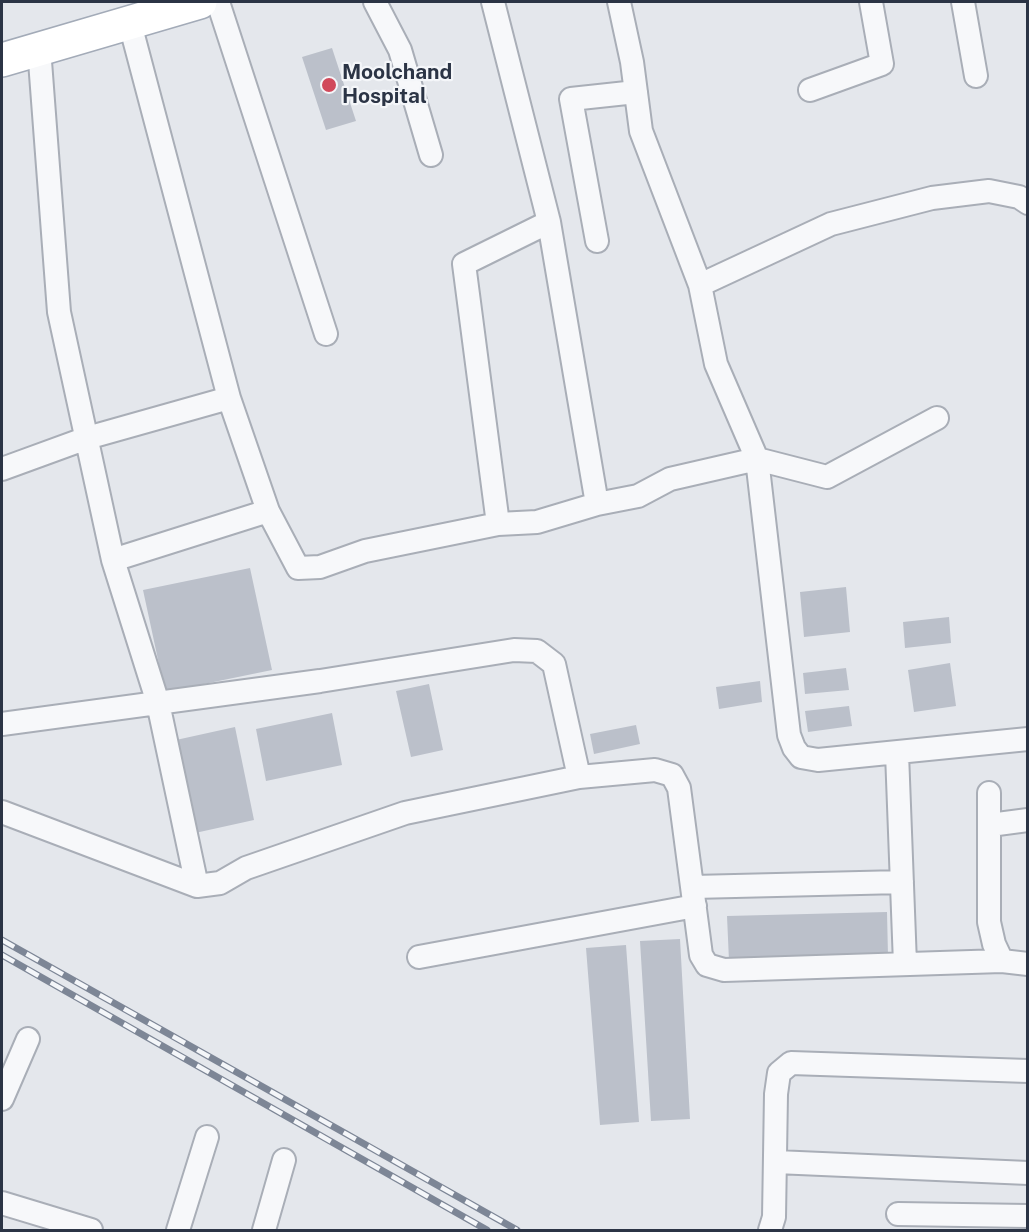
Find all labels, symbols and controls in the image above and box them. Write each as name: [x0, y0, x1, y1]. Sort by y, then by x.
place label: Moolchand Hospital: [342, 60, 452, 110]
marker: Moolchand Hospital: [320, 76, 338, 94]

